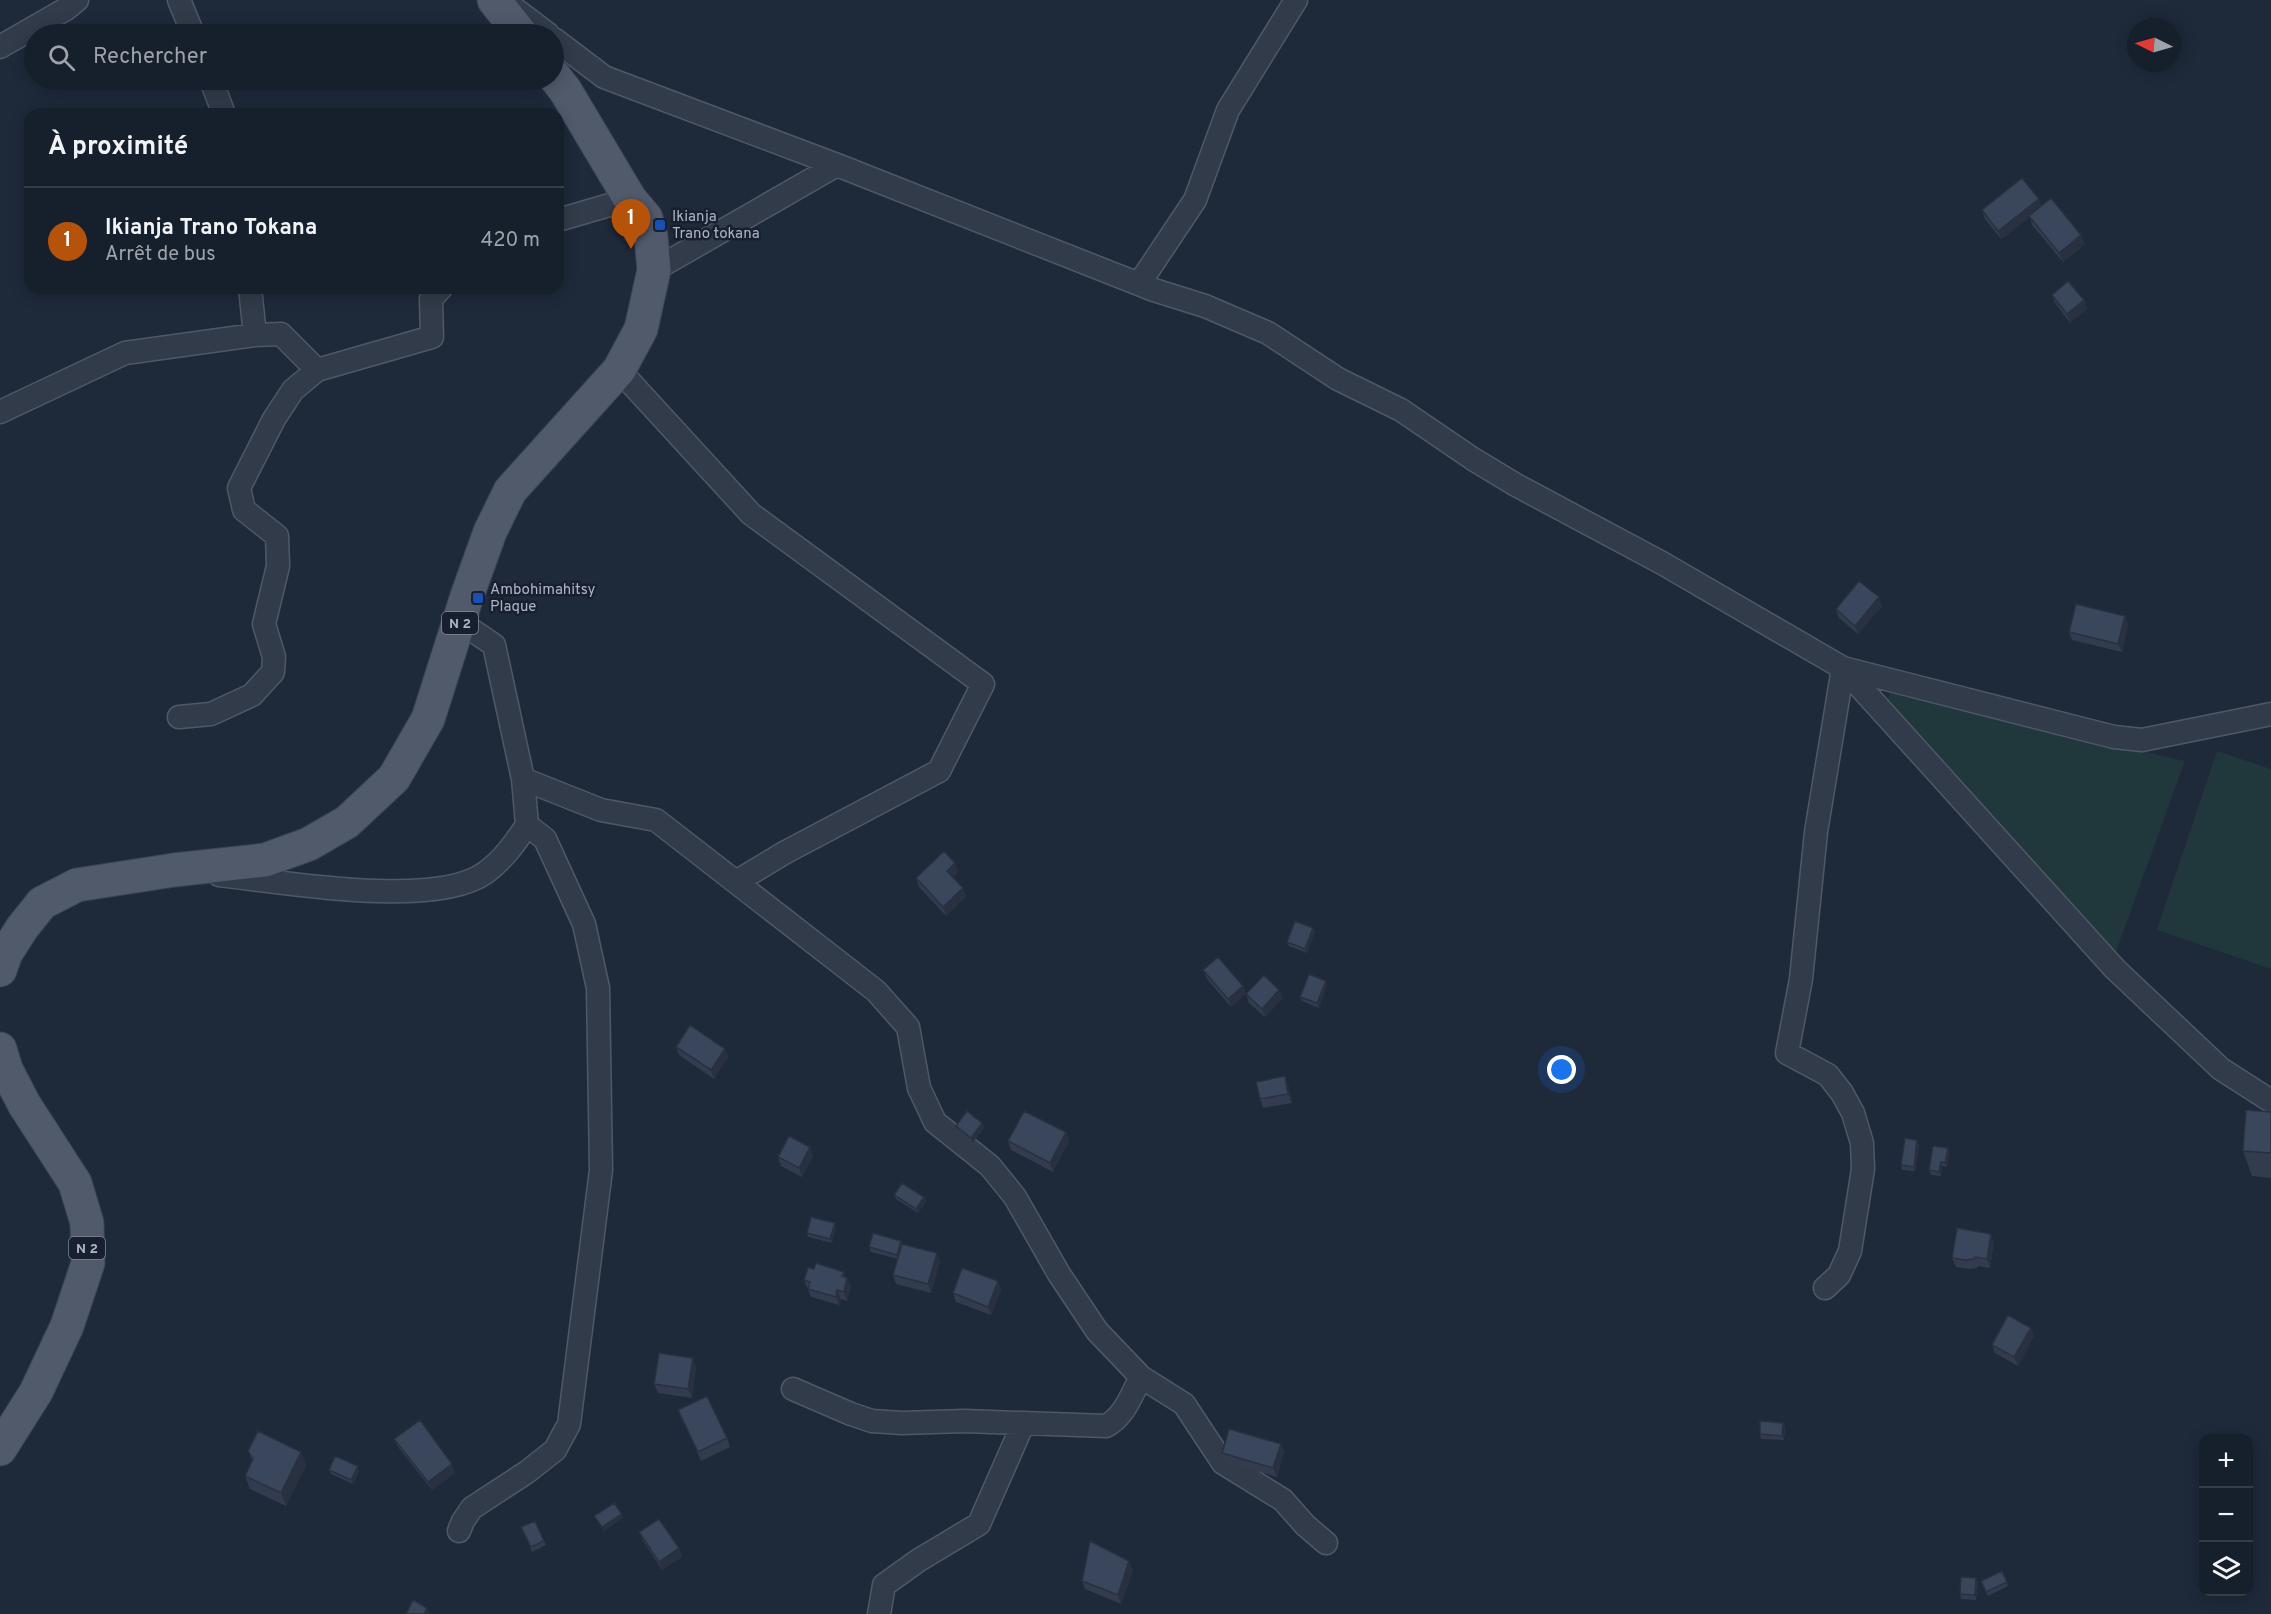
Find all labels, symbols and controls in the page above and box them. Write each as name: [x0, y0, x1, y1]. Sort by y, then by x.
north arrow: [2127, 18, 2181, 72]
search box: [24, 24, 564, 90]
icon: search: [45, 41, 78, 74]
text: Rechercher: [93, 44, 207, 71]
text: À proximité: [48, 131, 188, 164]
pin: 1: [612, 200, 650, 249]
place label: Ikianja Trano tokana: [672, 208, 760, 244]
text: Ikianja Trano Tokana: [105, 215, 317, 242]
marker: Ikianja Trano tokana: [653, 218, 667, 232]
text: 1: [64, 228, 72, 254]
text: 420 m: [481, 228, 540, 254]
text: Arrêt de bus: [105, 242, 216, 268]
place label: Ambohimahitsy Plaque: [490, 581, 595, 617]
marker: Ambohimahitsy Plaque: [471, 591, 485, 605]
road number: N 2: [442, 612, 478, 634]
your location: [1547, 1055, 1576, 1084]
road number: N 2: [69, 1237, 105, 1259]
map controls: [2199, 1434, 2253, 1596]
button: +: [2199, 1434, 2253, 1488]
button: −: [2199, 1488, 2253, 1542]
button: layers: [2199, 1542, 2253, 1596]

